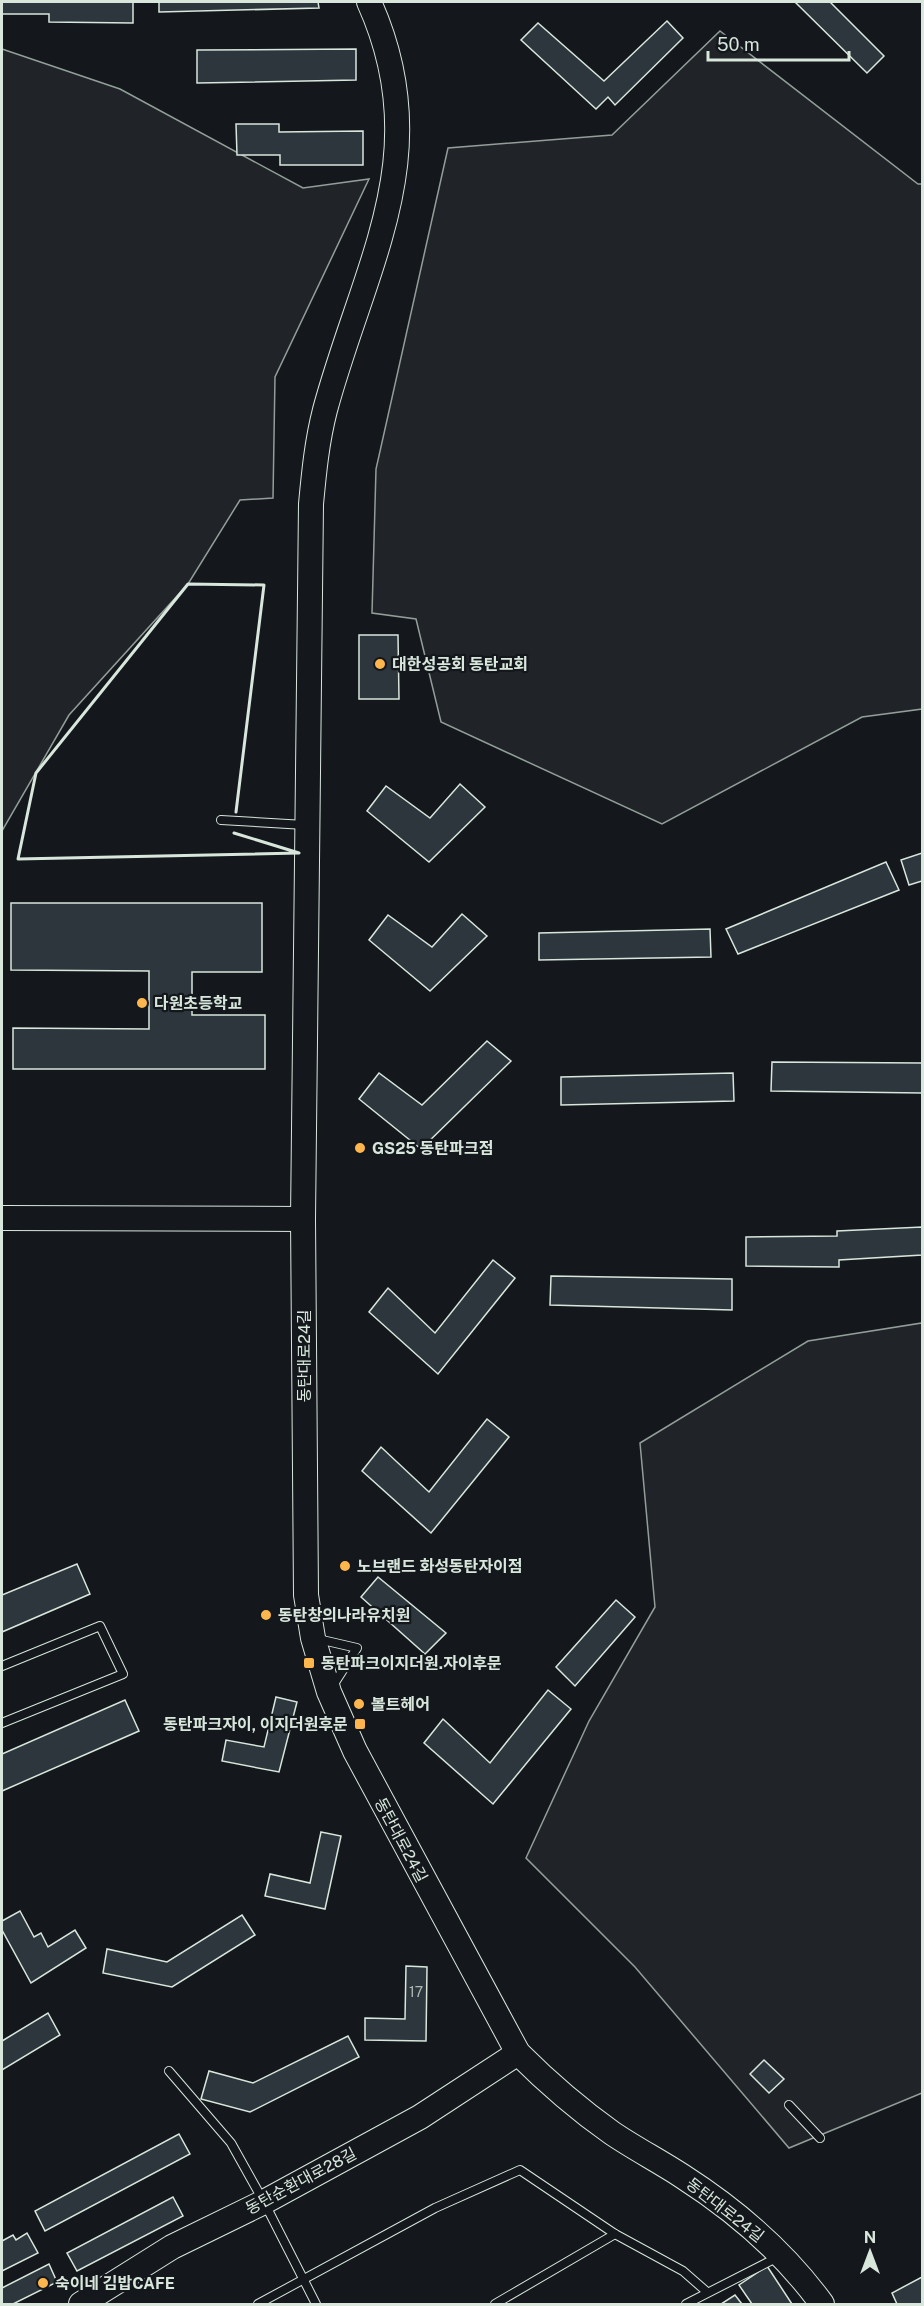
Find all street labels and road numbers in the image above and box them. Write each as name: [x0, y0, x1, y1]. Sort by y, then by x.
street label: 동탄대로24길: [295, 1309, 314, 1403]
street label: 동탄대로24길: [371, 1794, 431, 1886]
street label: 동탄순환대로28길: [242, 2144, 360, 2218]
street label: 동탄대로24길: [682, 2174, 768, 2246]

